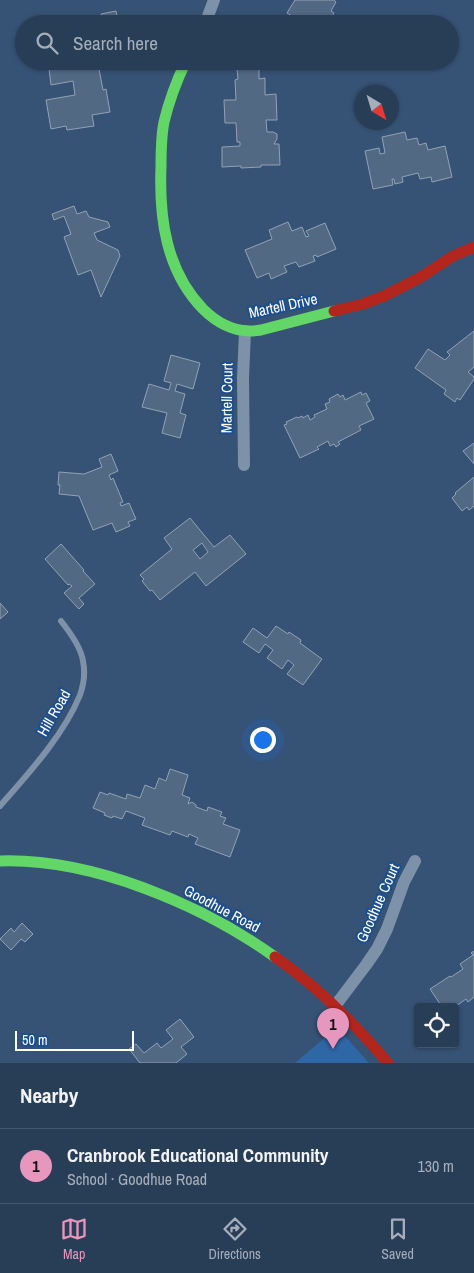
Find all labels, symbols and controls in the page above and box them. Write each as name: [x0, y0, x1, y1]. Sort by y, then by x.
search box: [15, 15, 459, 70]
icon: search: [33, 29, 61, 57]
text: Search here: [73, 30, 158, 56]
north arrow: [354, 85, 399, 130]
street label: Martell Drive: [247, 288, 319, 323]
street label: Martell Court: [215, 362, 238, 433]
street label: Hill Road: [32, 686, 75, 740]
your location: [250, 727, 276, 753]
street label: Goodhue Court: [351, 860, 404, 945]
street label: Goodhue Road: [180, 880, 264, 937]
map controls: [414, 1003, 459, 1048]
button: locate: [414, 1003, 459, 1048]
pin: 1: [317, 1008, 349, 1049]
scale bar: [15, 1028, 134, 1051]
text: 50 m: [22, 1031, 48, 1049]
text: Nearby: [20, 1081, 78, 1110]
text: Cranbrook Educational Community: [67, 1142, 328, 1168]
text: 1: [32, 1155, 40, 1177]
text: 130 m: [418, 1155, 454, 1177]
text: School · Goodhue Road: [67, 1168, 207, 1190]
tab: Map: [60, 1215, 88, 1263]
tab: Directions: [209, 1215, 261, 1263]
tab: Saved: [381, 1215, 414, 1263]

